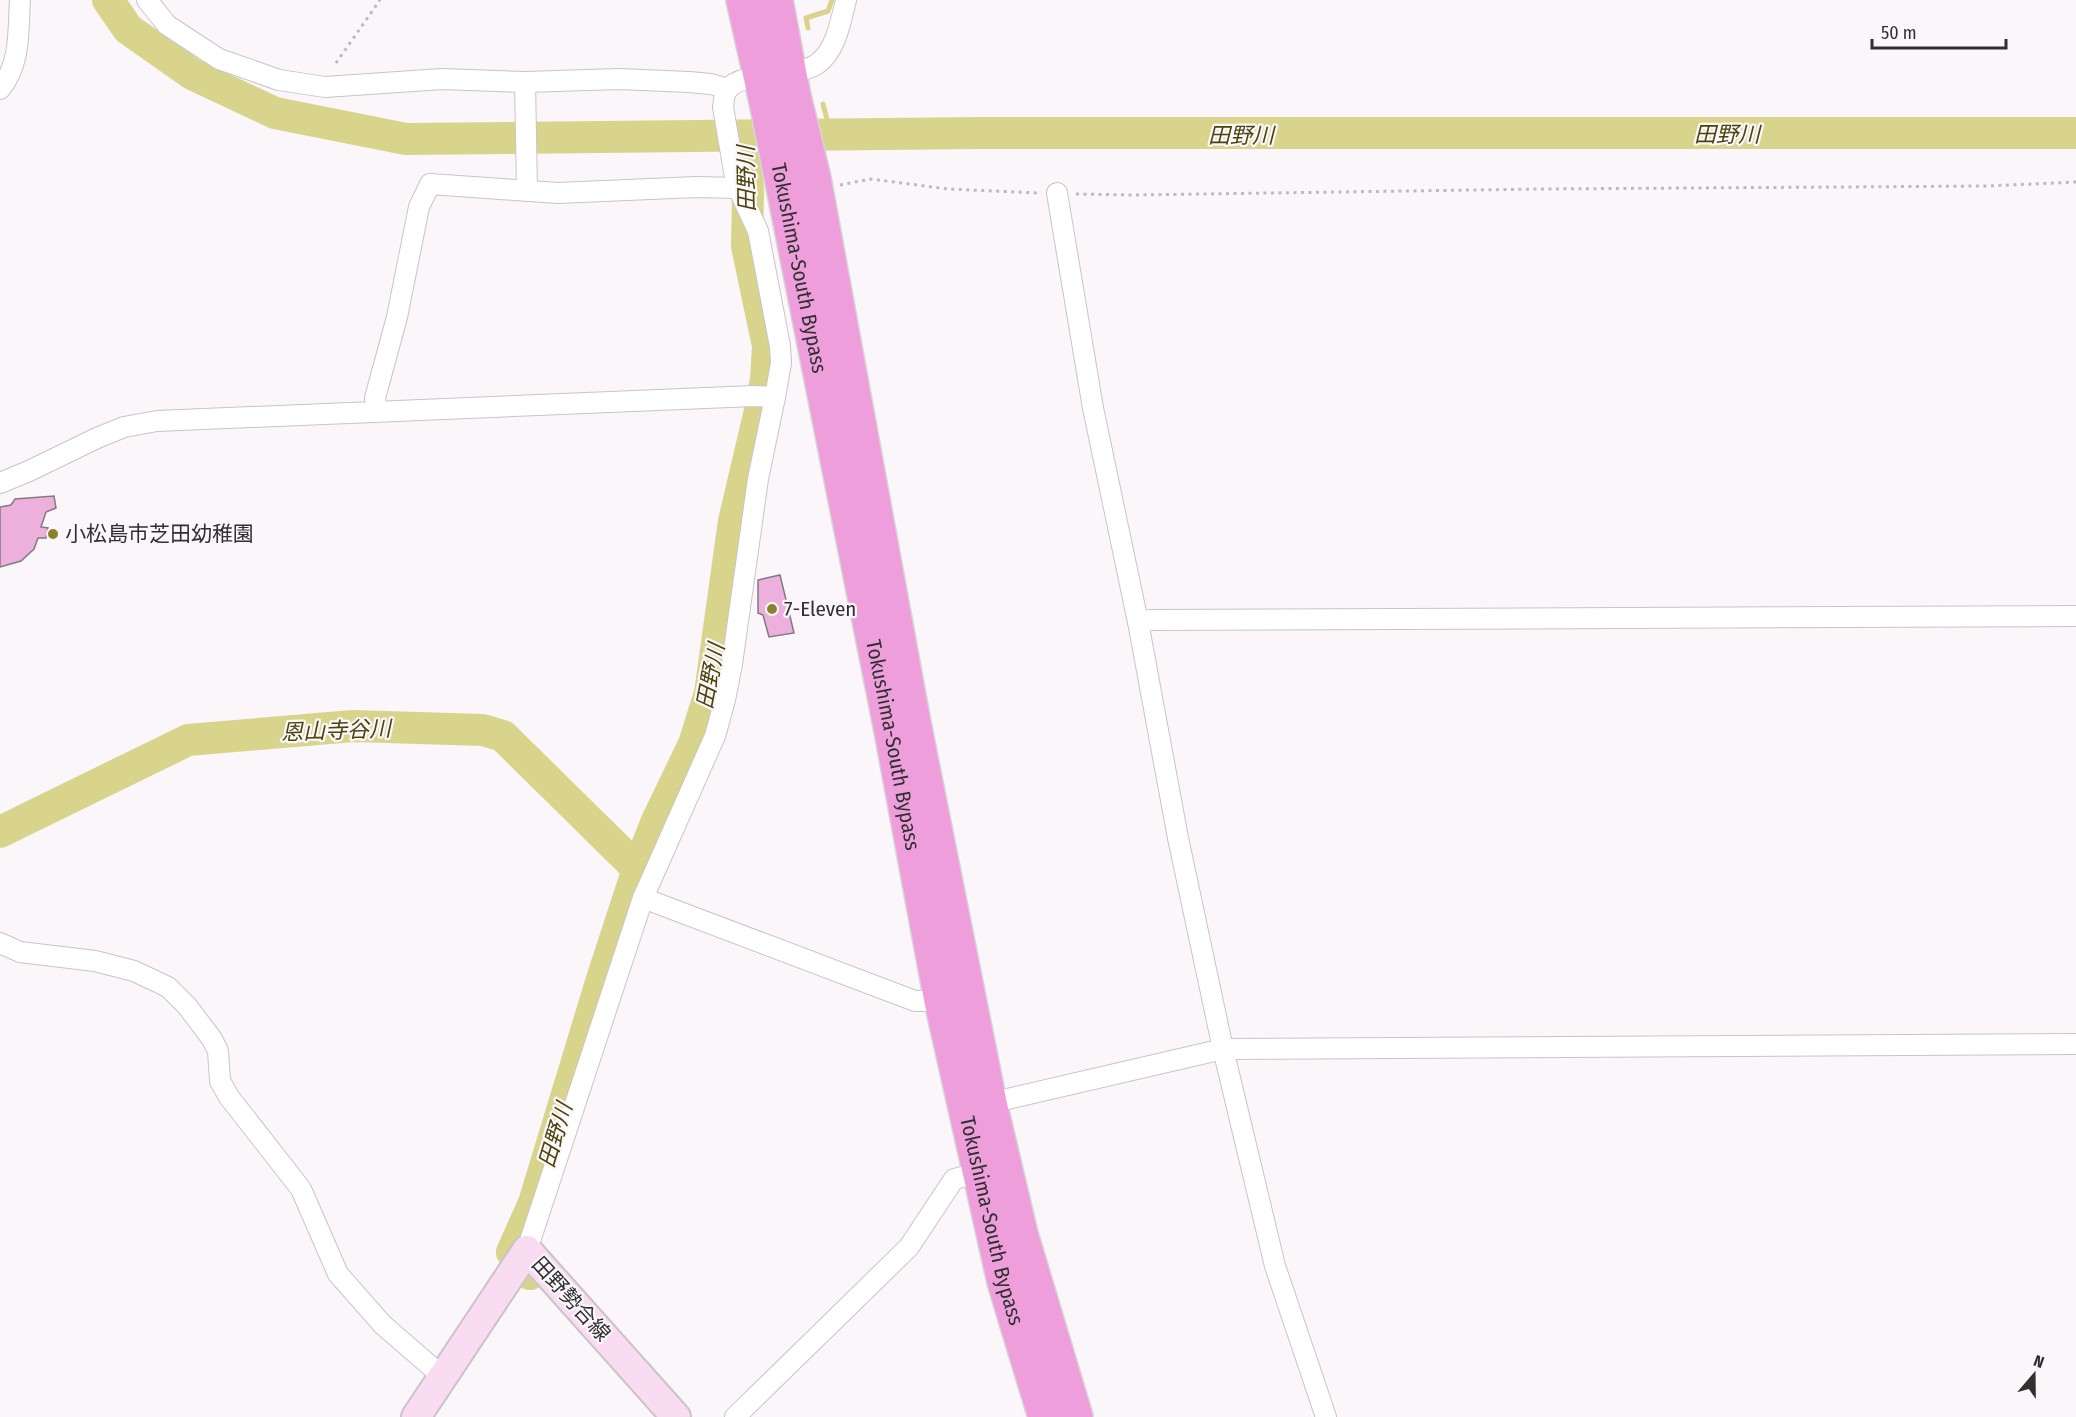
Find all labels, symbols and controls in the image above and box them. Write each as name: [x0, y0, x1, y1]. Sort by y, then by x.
scale bar: [1872, 12, 2006, 50]
text: 50 m: [1881, 22, 1917, 44]
water label: 田野川: [1694, 121, 1762, 148]
water label: 田野川: [1208, 122, 1276, 149]
water label: 田野川: [732, 144, 761, 212]
street label: Tokushima-South Bypass: [765, 161, 833, 376]
place label: 小松島市芝田幼稚園: [65, 521, 254, 547]
marker: 小松島市芝田幼稚園: [46, 527, 60, 541]
place label: 7-Eleven: [784, 596, 856, 622]
marker: 7-Eleven: [765, 602, 779, 616]
street label: Tokushima-South Bypass: [860, 637, 926, 852]
water label: 田野川: [691, 639, 730, 711]
water label: 恩山寺谷川: [281, 715, 393, 746]
water label: 田野川: [533, 1098, 579, 1171]
street label: Tokushima-South Bypass: [954, 1114, 1029, 1328]
street label: 田野勢合線: [526, 1251, 616, 1347]
north arrow: [2004, 1345, 2064, 1405]
text: N: [2031, 1351, 2047, 1372]

